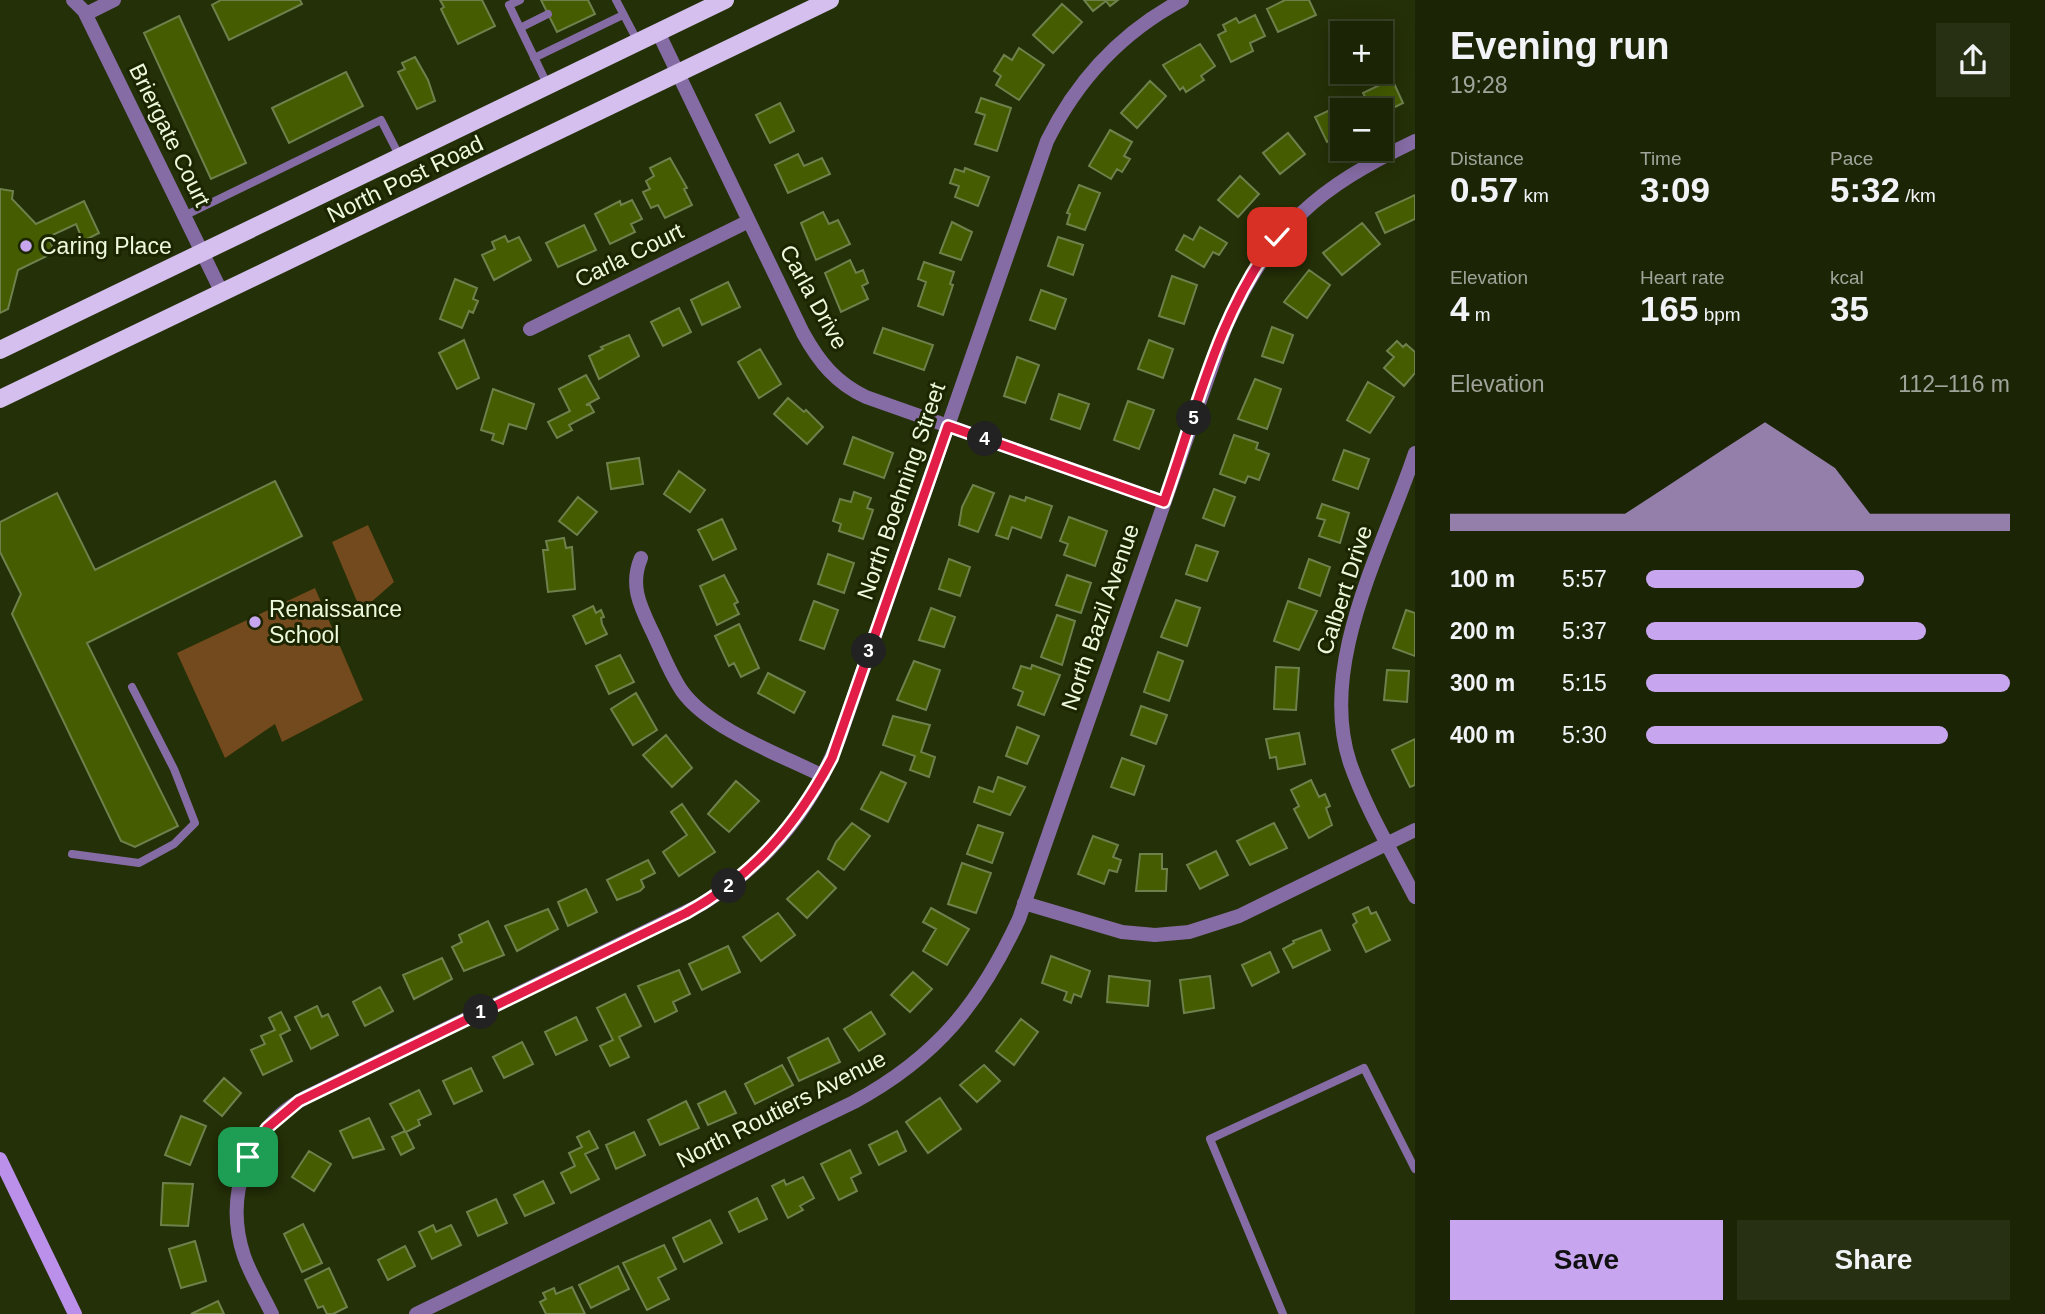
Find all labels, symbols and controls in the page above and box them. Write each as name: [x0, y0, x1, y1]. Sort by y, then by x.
map controls: [1330, 21, 1393, 161]
button: +: [1330, 21, 1393, 84]
button: share: [1936, 23, 2010, 97]
text: Evening run: [1450, 25, 1670, 67]
street label: Briergate Court: [124, 59, 216, 211]
text: 19:28: [1450, 72, 1508, 98]
button: −: [1330, 98, 1393, 161]
street label: North Post Road: [323, 130, 487, 228]
text: Distance: [1450, 148, 1524, 169]
text: Time: [1640, 148, 1682, 169]
text: Pace: [1830, 148, 1873, 169]
text: 0.57: [1450, 170, 1518, 209]
text: 3:09: [1640, 170, 1710, 209]
text: 5:32: [1830, 170, 1900, 209]
text: km: [1518, 185, 1549, 206]
text: /km: [1900, 185, 1936, 206]
pin: [1247, 207, 1307, 267]
street label: Carla Court: [570, 217, 688, 292]
icon: check: [1258, 218, 1296, 256]
place label: Caring Place: [40, 233, 172, 259]
marker: Caring Place: [18, 238, 34, 254]
street label: Carla Drive: [775, 240, 853, 354]
text: Elevation: [1450, 267, 1528, 288]
text: Heart rate: [1640, 267, 1724, 288]
text: kcal: [1830, 267, 1864, 288]
text: 4: [1450, 289, 1469, 328]
text: 165: [1640, 289, 1698, 328]
text: 35: [1830, 289, 1869, 328]
text: m: [1469, 304, 1491, 325]
text: bpm: [1698, 304, 1741, 325]
text: Elevation: [1450, 371, 1545, 397]
text: 112–116 m: [1898, 371, 2010, 397]
street label: North Boehning Street: [852, 379, 951, 603]
pin: 5: [1176, 400, 1212, 436]
text: 5: [1188, 407, 1199, 428]
pin: 4: [968, 422, 1002, 457]
text: 4: [979, 428, 990, 449]
street label: North Bazil Avenue: [1056, 520, 1144, 714]
street label: Calbert Drive: [1311, 522, 1377, 658]
text: 100 m: [1450, 566, 1515, 592]
text: 5:57: [1562, 566, 1607, 592]
place label: Renaissance School: [269, 596, 402, 648]
marker: Renaissance School: [247, 614, 263, 630]
text: 200 m: [1450, 618, 1515, 644]
text: 5:37: [1562, 618, 1607, 644]
pin: 3: [852, 634, 886, 668]
text: 3: [863, 640, 874, 661]
text: 300 m: [1450, 670, 1515, 696]
text: 5:15: [1562, 670, 1607, 696]
text: 400 m: [1450, 722, 1515, 748]
text: 5:30: [1562, 722, 1607, 748]
pin: 2: [712, 868, 746, 903]
text: 2: [723, 875, 734, 896]
pin: 1: [463, 995, 498, 1030]
text: 1: [475, 1001, 486, 1022]
street label: North Routiers Avenue: [672, 1045, 890, 1173]
pin: [218, 1127, 278, 1187]
icon: arrive: [229, 1138, 267, 1176]
button: Save: [1450, 1220, 1723, 1300]
button: Share: [1737, 1220, 2010, 1300]

